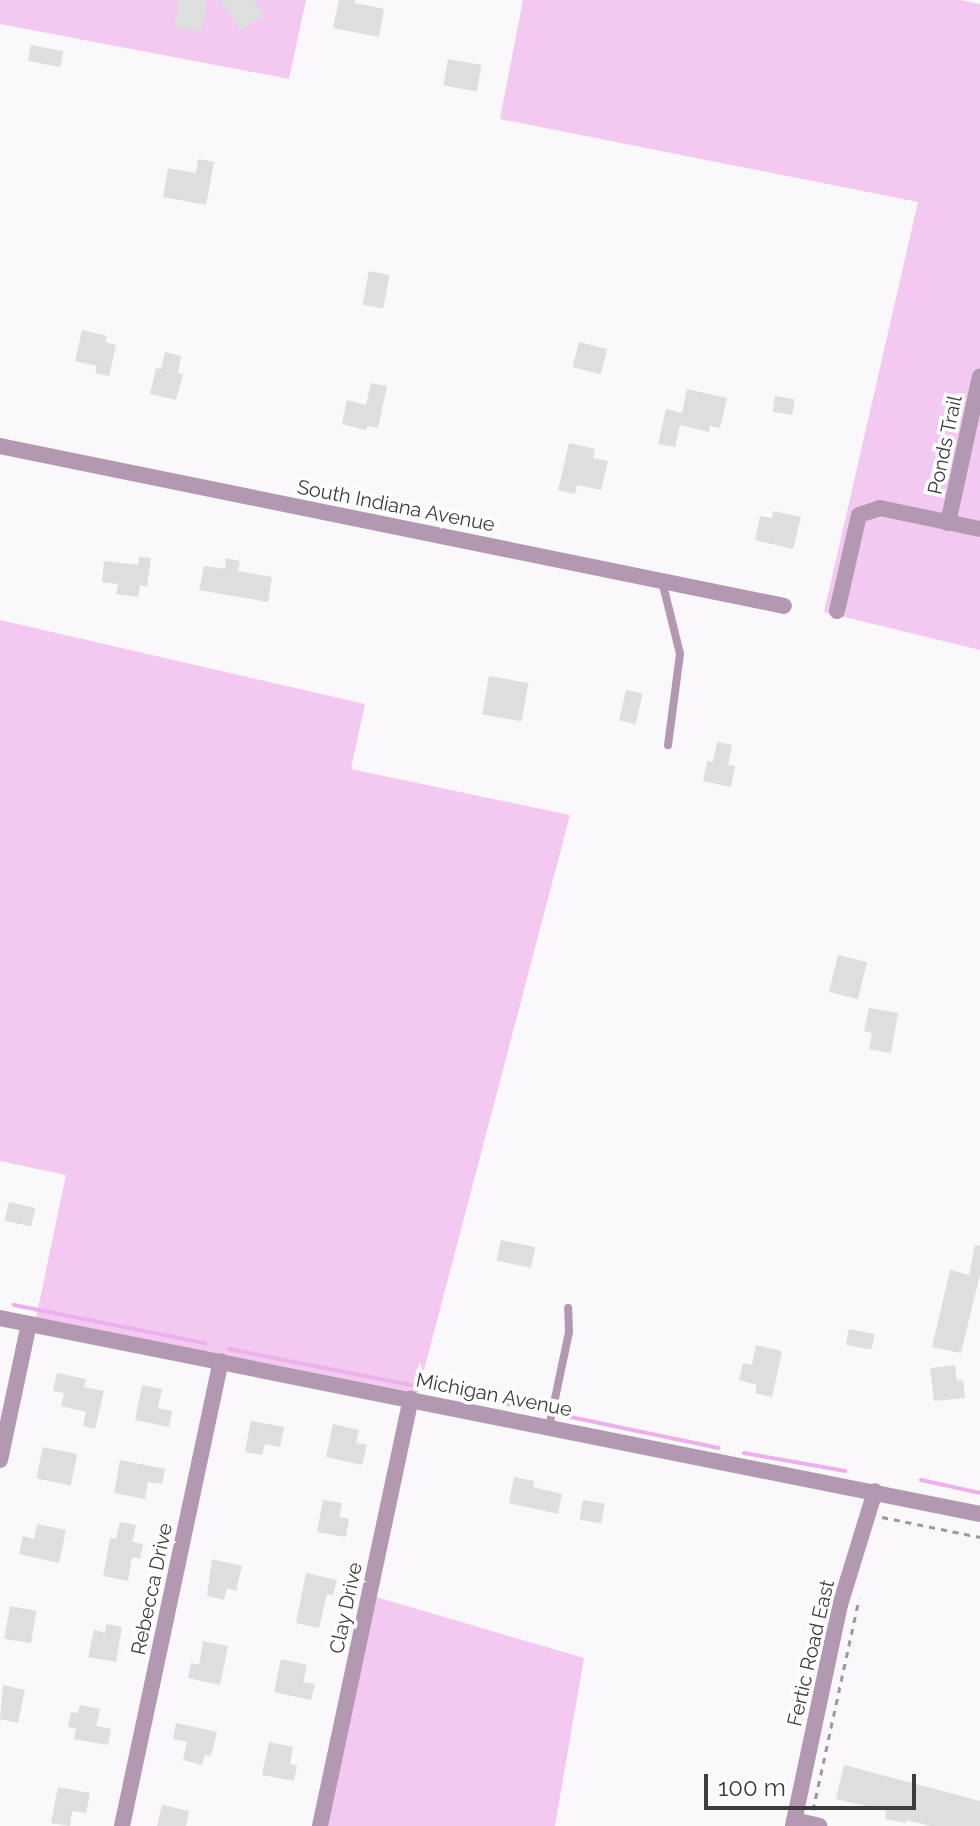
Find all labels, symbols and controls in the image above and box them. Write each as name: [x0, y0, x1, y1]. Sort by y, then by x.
street label: Ponds Trail: [923, 393, 967, 497]
street label: South Indiana Avenue: [295, 475, 497, 537]
street label: Michigan Avenue: [414, 1368, 574, 1422]
street label: Rebecca Drive: [126, 1521, 178, 1657]
street label: Clay Drive: [325, 1560, 367, 1656]
street label: Fertic Road East: [782, 1577, 840, 1729]
scale bar: [708, 1758, 920, 1808]
text: 100 m: [718, 1773, 786, 1802]

